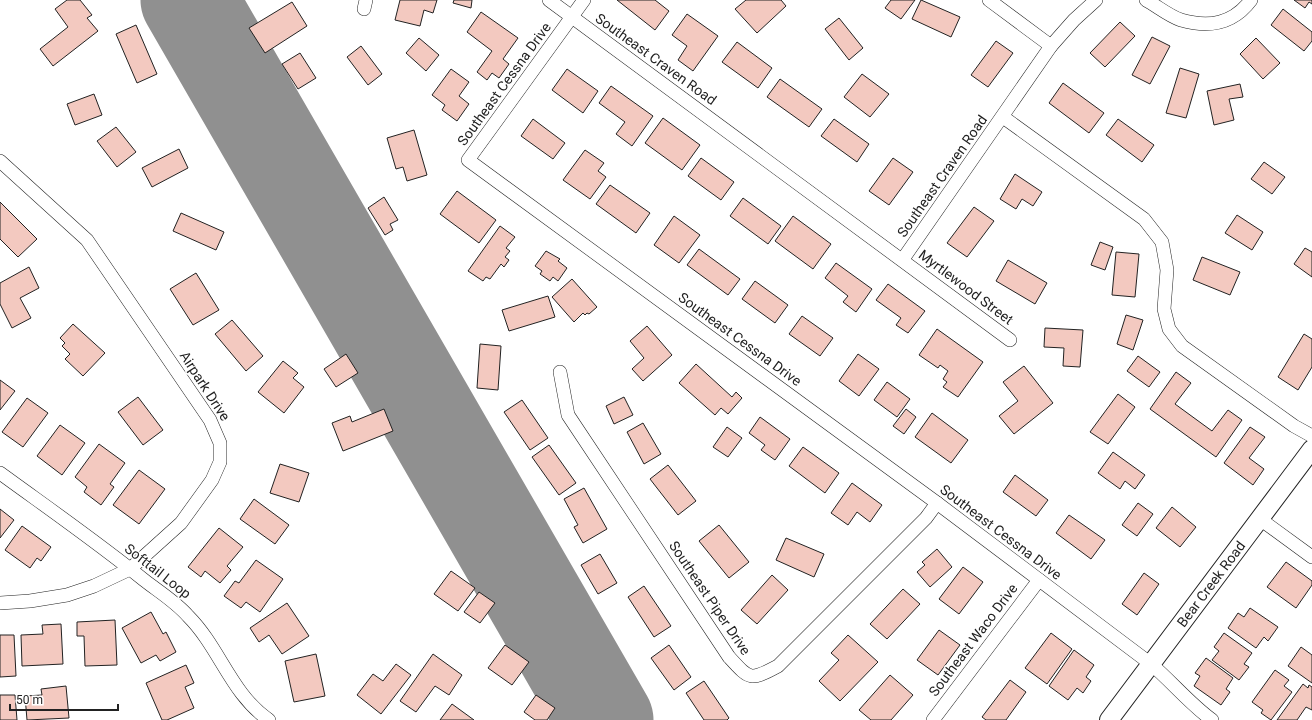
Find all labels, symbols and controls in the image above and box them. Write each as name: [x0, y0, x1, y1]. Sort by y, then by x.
street label: Southeast Craven Road: [593, 10, 719, 108]
street label: Southeast Cessna Drive: [454, 19, 554, 149]
street label: Southeast Craven Road: [894, 112, 990, 240]
street label: Myrtlewood Street: [916, 246, 1017, 328]
street label: Southeast Cessna Drive: [675, 289, 805, 389]
street label: Airpark Drive: [177, 348, 233, 424]
street label: Southeast Cessna Drive: [937, 481, 1065, 583]
street label: Southeast Piper Drive: [666, 538, 754, 658]
street label: Bear Creek Road: [1174, 538, 1248, 630]
street label: Softtail Loop: [122, 540, 194, 602]
street label: Southeast Waco Drive: [925, 581, 1021, 699]
scale bar: [10, 686, 118, 712]
text: 50 m: [16, 693, 43, 707]

